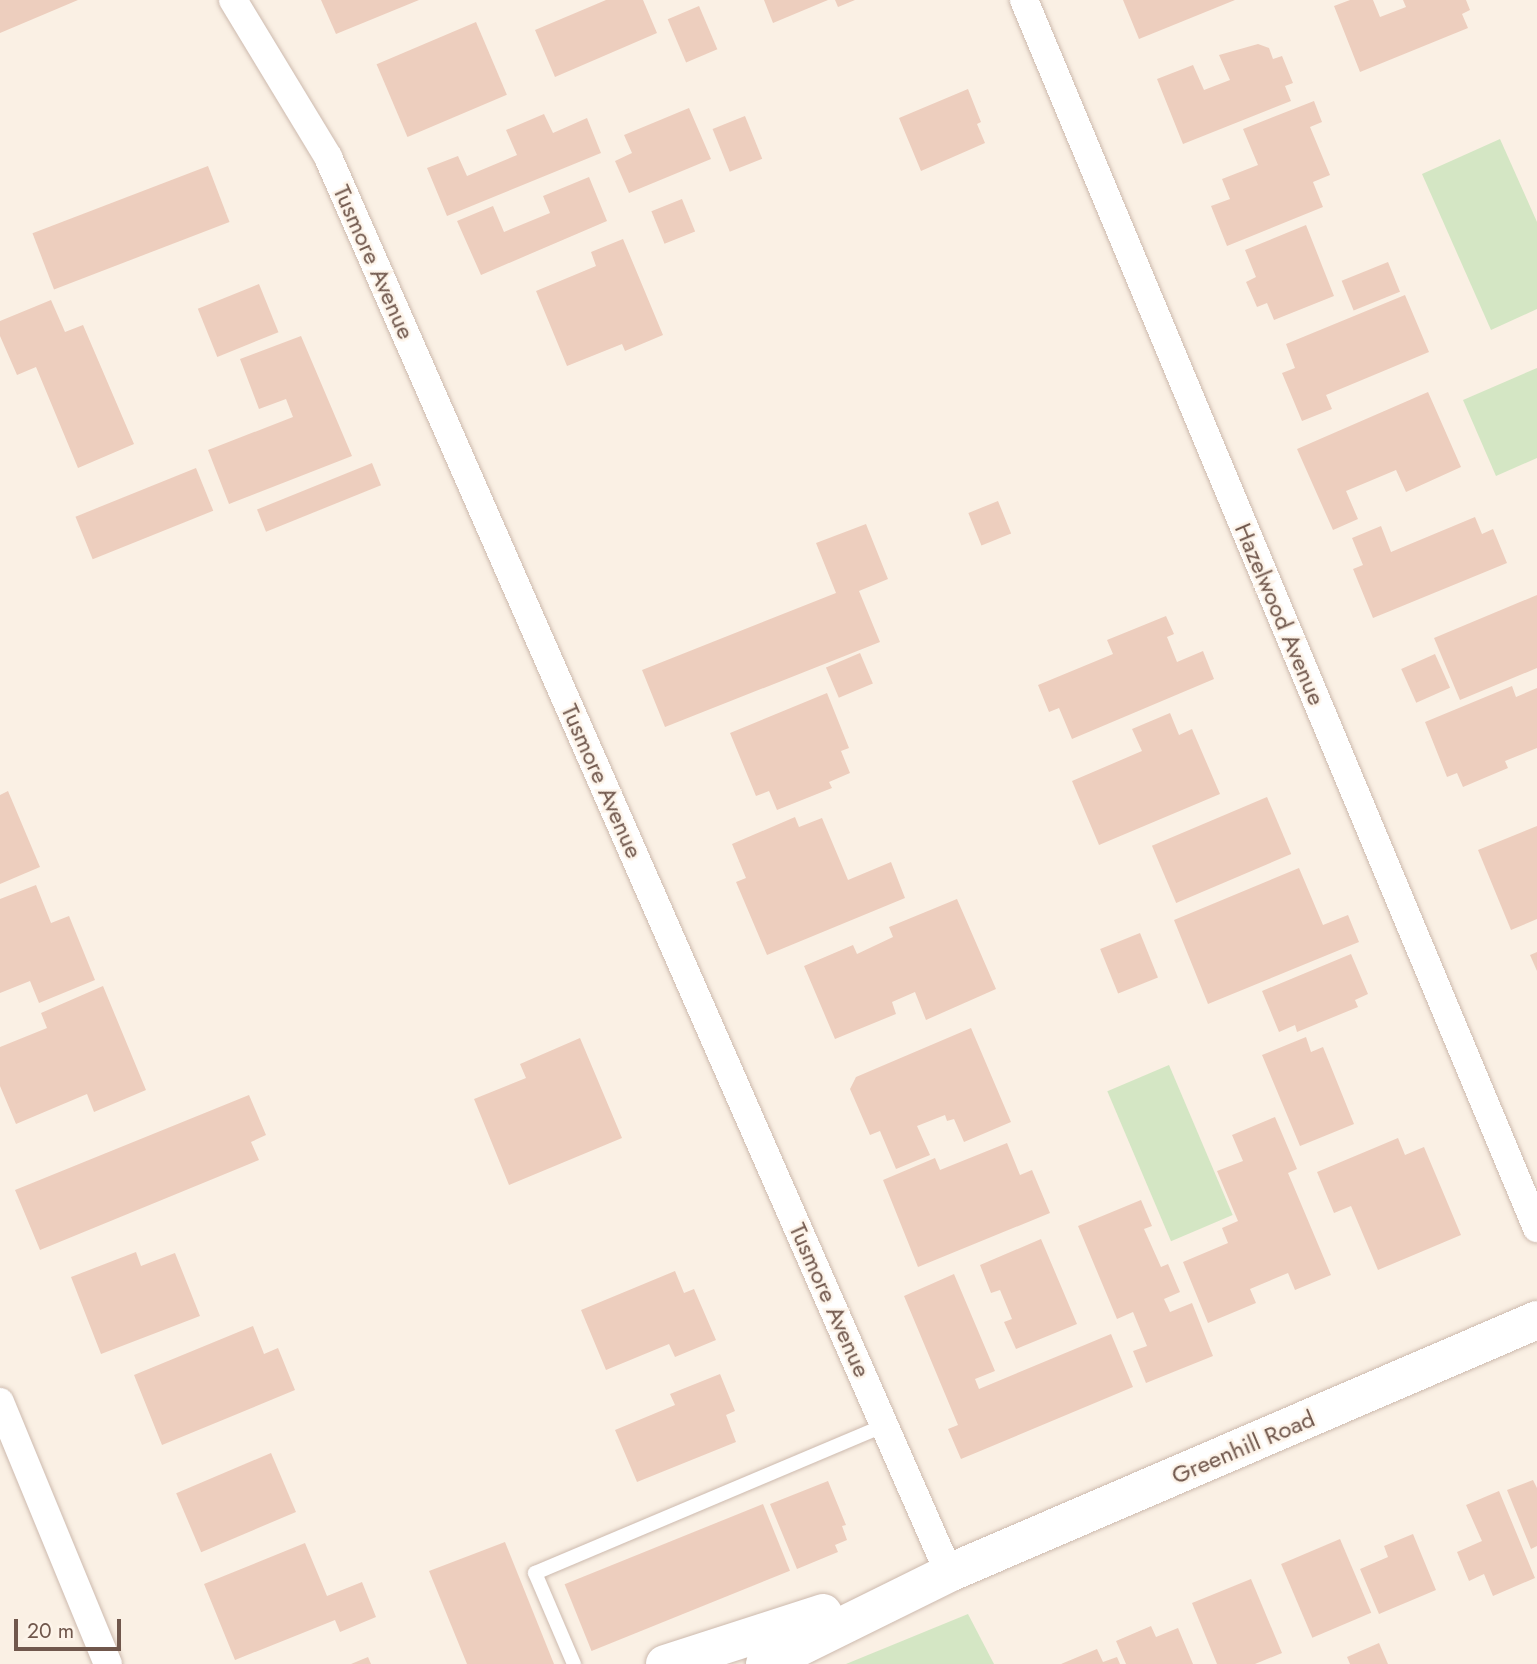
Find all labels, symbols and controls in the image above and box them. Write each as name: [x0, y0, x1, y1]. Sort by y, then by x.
street label: Tusmore Avenue: [327, 181, 421, 343]
street label: Hazelwood Avenue: [1229, 519, 1331, 709]
street label: Tusmore Avenue: [555, 700, 649, 862]
street label: Tusmore Avenue: [783, 1219, 877, 1381]
street label: Greenhill Road: [1167, 1404, 1319, 1490]
scale bar: [18, 1604, 124, 1648]
text: 20 m: [27, 1616, 74, 1646]

